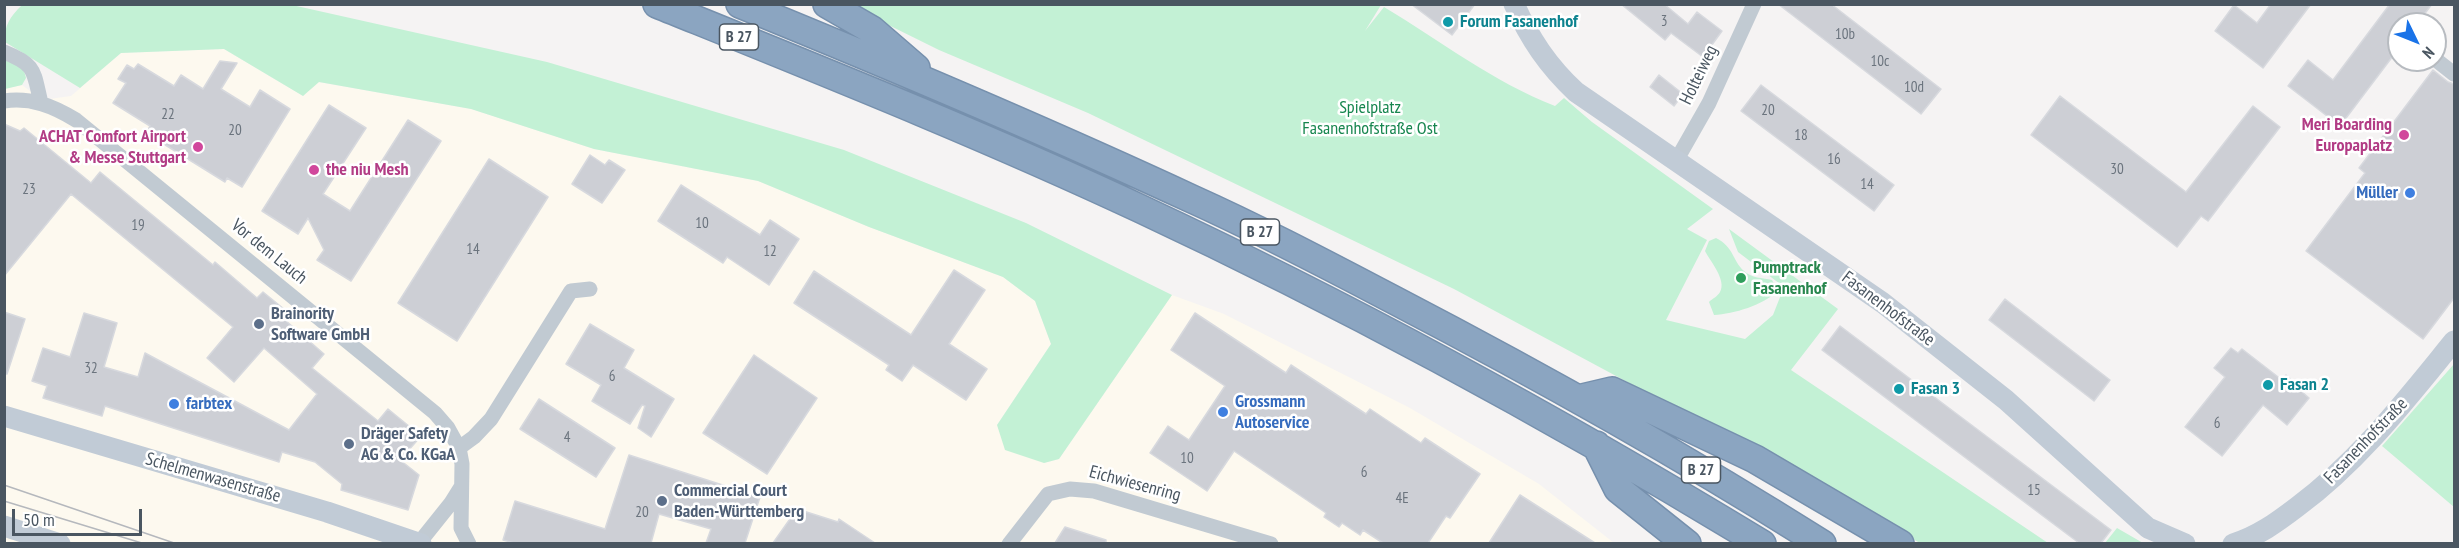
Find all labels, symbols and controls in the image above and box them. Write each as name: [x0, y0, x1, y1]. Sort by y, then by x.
place label: Forum Fasanenhof: [1460, 11, 1578, 33]
north arrow: [2387, 12, 2447, 72]
house number: 3: [1661, 13, 1667, 31]
marker: Forum Fasanenhof: [1441, 15, 1455, 29]
road number: B 27: [720, 24, 758, 50]
house number: 10b: [1835, 26, 1855, 44]
street label: Holteiweg: [1675, 42, 1723, 108]
text: N: [2418, 43, 2439, 63]
house number: 10c: [1871, 53, 1889, 71]
house number: 10d: [1904, 79, 1924, 97]
park label: Spielplatz Fasanenhofstraße Ost: [1302, 97, 1438, 140]
house number: 20: [1761, 102, 1775, 120]
house number: 22: [161, 106, 175, 124]
place label: Meri Boarding Europaplatz: [2302, 114, 2392, 156]
house number: 20: [228, 122, 242, 140]
place label: ACHAT Comfort Airport & Messe Stuttgart: [39, 126, 186, 168]
house number: 18: [1794, 127, 1808, 145]
marker: Meri Boarding Europaplatz: [2397, 128, 2411, 142]
marker: ACHAT Comfort Airport & Messe Stuttgart: [191, 140, 205, 154]
house number: 16: [1827, 151, 1841, 169]
place label: the niu Mesh: [326, 159, 409, 181]
house number: 30: [2110, 161, 2124, 179]
marker: the niu Mesh: [307, 163, 321, 177]
house number: 14: [1860, 176, 1874, 194]
house number: 23: [22, 181, 36, 199]
place label: Müller: [2356, 182, 2398, 204]
marker: Müller: [2403, 186, 2417, 200]
street label: Vor dem Lauch: [227, 215, 311, 289]
house number: 10: [695, 215, 709, 233]
house number: 19: [131, 217, 145, 235]
road number: B 27: [1240, 219, 1280, 245]
house number: 14: [466, 241, 480, 259]
house number: 12: [763, 243, 777, 261]
place label: Pumptrack Fasanenhof: [1753, 257, 1826, 300]
street label: Fasanenhofstraße: [1837, 267, 1939, 351]
marker: Pumptrack Fasanenhof: [1734, 271, 1748, 285]
place label: Brainority Software GmbH: [271, 303, 370, 346]
marker: Brainority Software GmbH: [252, 317, 266, 331]
house number: 32: [84, 360, 98, 378]
house number: 6: [609, 368, 615, 386]
place label: Fasan 2: [2280, 374, 2329, 396]
place label: Fasan 3: [1911, 378, 1960, 400]
marker: Fasan 2: [2261, 378, 2275, 392]
marker: Fasan 3: [1892, 382, 1906, 396]
place label: Grossmann Autoservice: [1235, 391, 1310, 434]
place label: farbtex: [186, 393, 232, 415]
street label: Fasanenhofstraße: [2320, 394, 2412, 488]
marker: farbtex: [167, 397, 181, 411]
marker: Grossmann Autoservice: [1216, 405, 1230, 419]
house number: 6: [2214, 415, 2220, 433]
place label: Dräger Safety AG & Co. KGaA: [361, 423, 455, 466]
house number: 4: [564, 429, 570, 447]
marker: Dräger Safety AG & Co. KGaA: [342, 437, 356, 451]
street label: Schelmenwasenstraße: [143, 448, 283, 508]
house number: 10: [1180, 450, 1194, 468]
road number: B 27: [1682, 457, 1720, 483]
street label: Eichwiesenring: [1087, 461, 1183, 507]
house number: 6: [1361, 464, 1367, 482]
place label: Commercial Court Baden-Württemberg: [674, 480, 804, 522]
house number: 15: [2027, 482, 2041, 500]
house number: 4E: [1395, 490, 1409, 508]
marker: Commercial Court Baden-Württemberg: [655, 494, 669, 508]
scale bar: [15, 497, 146, 535]
house number: 20: [635, 504, 649, 522]
text: 50 m: [23, 508, 55, 531]

